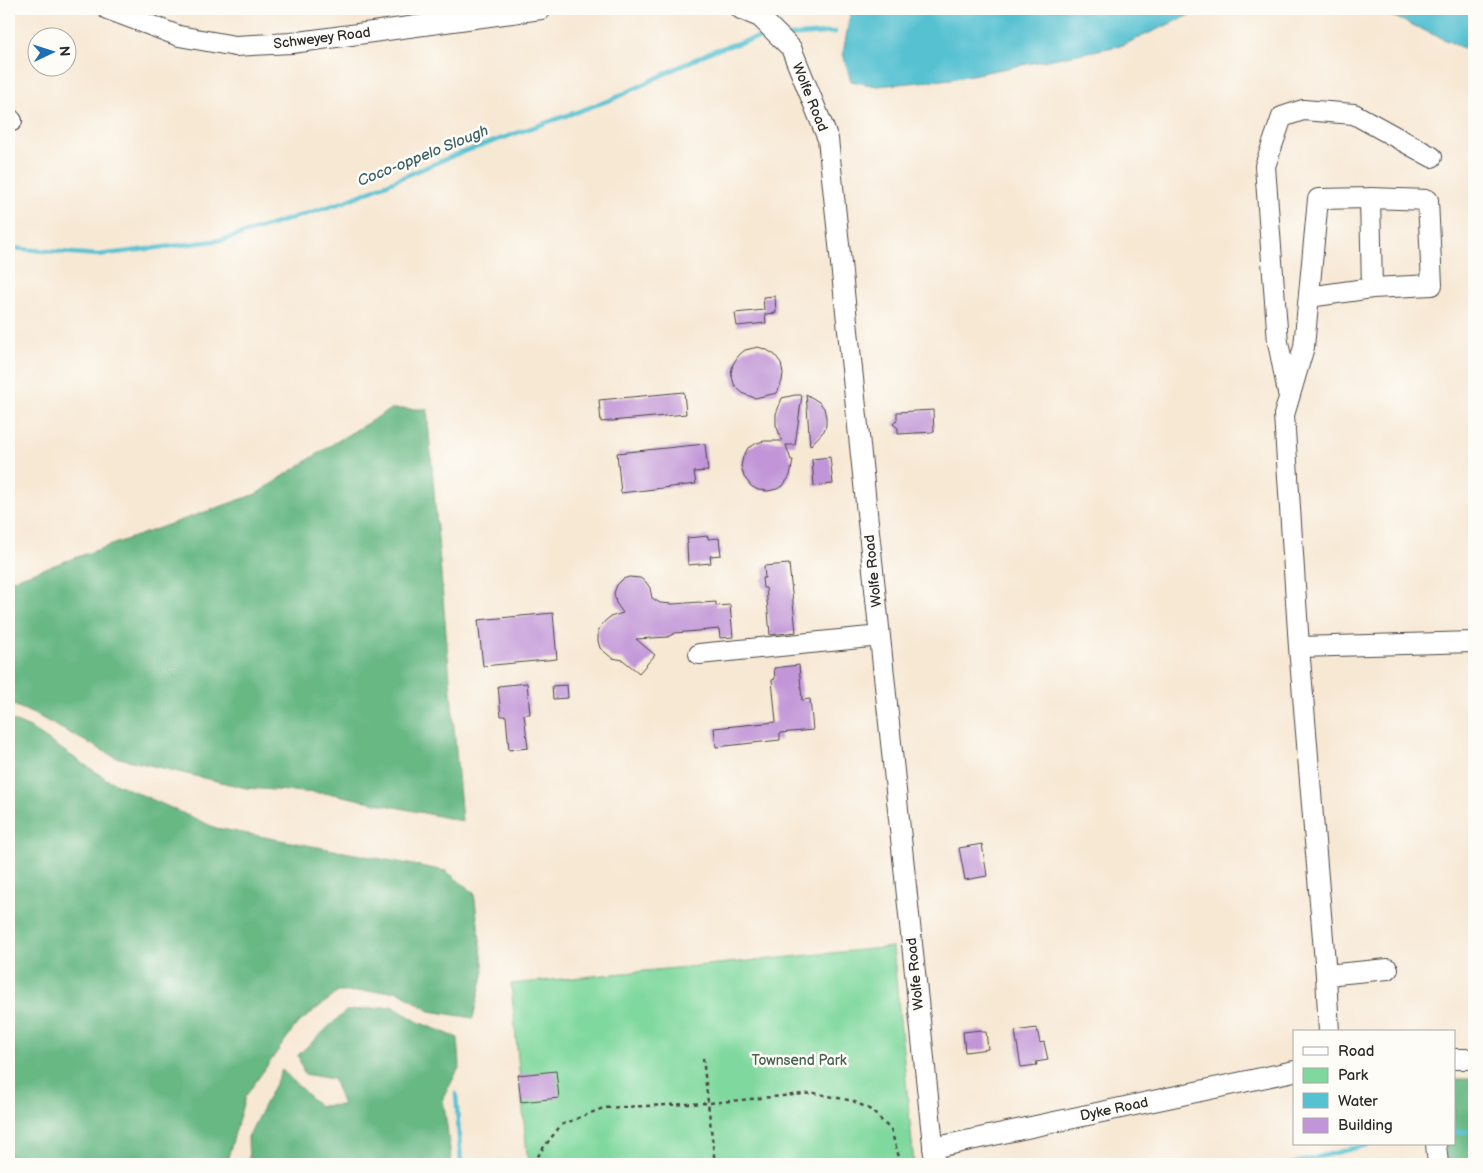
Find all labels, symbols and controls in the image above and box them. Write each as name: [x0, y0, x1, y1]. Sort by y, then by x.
street label: Schweyey Road: [272, 24, 372, 52]
north arrow: [28, 28, 78, 78]
text: N: [56, 45, 73, 57]
street label: Wolfe Road: [788, 60, 832, 134]
water label: Coco-oppelo Slough: [355, 121, 491, 191]
street label: Wolfe Road: [861, 534, 885, 608]
street label: Wolfe Road: [903, 937, 927, 1011]
legend: [1293, 1030, 1456, 1146]
text: Road: [1338, 1042, 1374, 1061]
park label: Townsend Park: [751, 1052, 847, 1069]
text: Park: [1338, 1066, 1369, 1085]
text: Water: [1338, 1092, 1378, 1111]
street label: Dyke Road: [1078, 1094, 1150, 1124]
text: Building: [1338, 1116, 1393, 1135]

